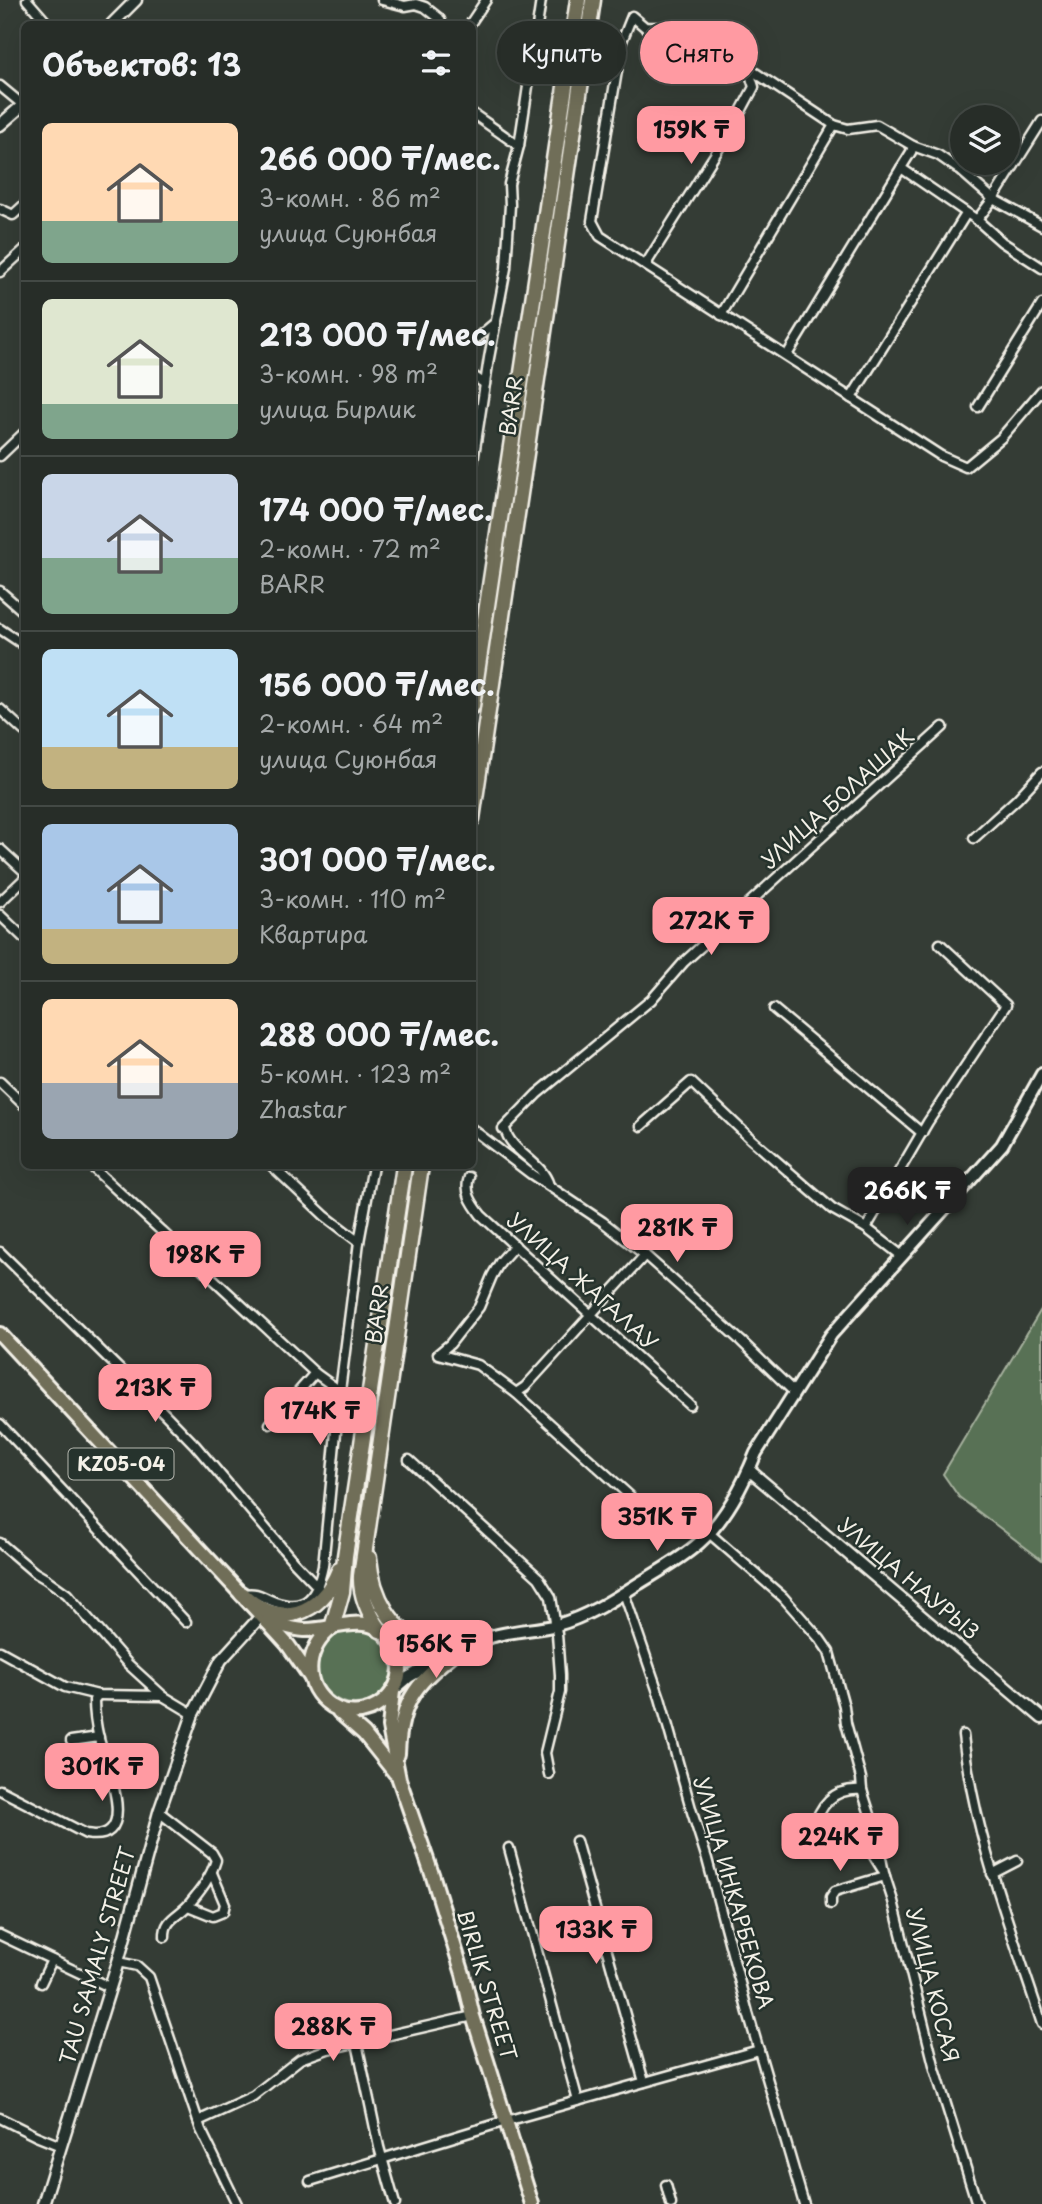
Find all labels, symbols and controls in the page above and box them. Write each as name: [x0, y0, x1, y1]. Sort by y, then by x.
chip: Купить: [497, 21, 626, 84]
chip: Снять: [640, 21, 758, 84]
text: Объектов: 13: [42, 41, 241, 86]
icon: filters: [417, 44, 455, 82]
map controls: [950, 105, 1020, 175]
button: layers: [950, 105, 1020, 175]
pin: 159K ₸: [634, 106, 748, 166]
text: 159K ₸: [653, 111, 729, 146]
text: 266 000 ₸/мес.: [259, 135, 501, 180]
icon: home: [98, 151, 182, 235]
text: 3-комн. · 86 m²: [259, 180, 441, 215]
text: улица Суюнбая: [259, 215, 438, 250]
text: 213 000 ₸/мес.: [259, 311, 496, 356]
icon: home: [98, 327, 182, 411]
text: 3-комн. · 98 m²: [259, 356, 438, 391]
street label: BARR: [490, 374, 530, 438]
text: улица Бирлик: [259, 391, 416, 426]
text: 174 000 ₸/мес.: [259, 486, 493, 531]
icon: home: [98, 502, 182, 586]
text: 2-комн. · 72 m²: [259, 531, 441, 566]
text: BARR: [259, 566, 325, 601]
text: 156 000 ₸/мес.: [259, 661, 495, 706]
icon: home: [98, 677, 182, 761]
text: 2-комн. · 64 m²: [259, 706, 443, 741]
street label: УЛИЦА БОЛАШАК: [753, 720, 920, 875]
text: улица Суюнбая: [259, 741, 438, 776]
text: 301 000 ₸/мес.: [259, 836, 496, 881]
icon: home: [98, 852, 182, 936]
text: 3-комн. · 110 m²: [259, 881, 446, 916]
pin: 272K ₸: [654, 898, 768, 957]
text: 272K ₸: [668, 902, 754, 937]
text: Квартира: [259, 916, 367, 951]
text: 288 000 ₸/мес.: [259, 1011, 499, 1056]
icon: home: [98, 1027, 182, 1111]
text: 5-комн. · 123 m²: [259, 1056, 451, 1091]
text: Zhastar: [259, 1091, 347, 1126]
pin: 266K ₸: [850, 1168, 964, 1227]
text: 266K ₸: [864, 1172, 950, 1207]
street label: УЛИЦА ЖАГАЛАУ: [501, 1204, 666, 1357]
pin: 281K ₸: [620, 1204, 734, 1264]
text: 281K ₸: [637, 1209, 717, 1244]
pin: 198K ₸: [148, 1232, 262, 1291]
text: 198K ₸: [166, 1236, 244, 1271]
street label: BARR: [356, 1282, 396, 1346]
pin: 213K ₸: [98, 1364, 212, 1424]
text: 213K ₸: [115, 1369, 195, 1404]
pin: 174K ₸: [263, 1388, 377, 1447]
text: 174K ₸: [280, 1392, 360, 1427]
road number: KZ05-04: [68, 1448, 174, 1480]
pin: 351K ₸: [600, 1494, 714, 1553]
text: 351K ₸: [617, 1498, 697, 1533]
street label: УЛИЦА НАУРЫЗ: [831, 1508, 987, 1646]
pin: 156K ₸: [379, 1620, 493, 1680]
text: 156K ₸: [396, 1625, 476, 1660]
pin: 301K ₸: [45, 1744, 159, 1803]
text: 301K ₸: [61, 1748, 143, 1783]
street label: УЛИЦА ИНКАРБЕКОВА: [686, 1773, 783, 2012]
pin: 224K ₸: [783, 1814, 897, 1873]
text: 224K ₸: [797, 1818, 883, 1853]
street label: TAU SAMALY STREET: [50, 1842, 143, 2068]
street label: УЛИЦА КОСАЯ: [899, 1904, 969, 2065]
street label: BIRLIK STREET: [450, 1905, 526, 2065]
pin: 133K ₸: [539, 1906, 653, 1966]
text: 133K ₸: [555, 1911, 637, 1946]
pin: 288K ₸: [276, 2004, 390, 2063]
text: 288K ₸: [291, 2008, 375, 2043]

